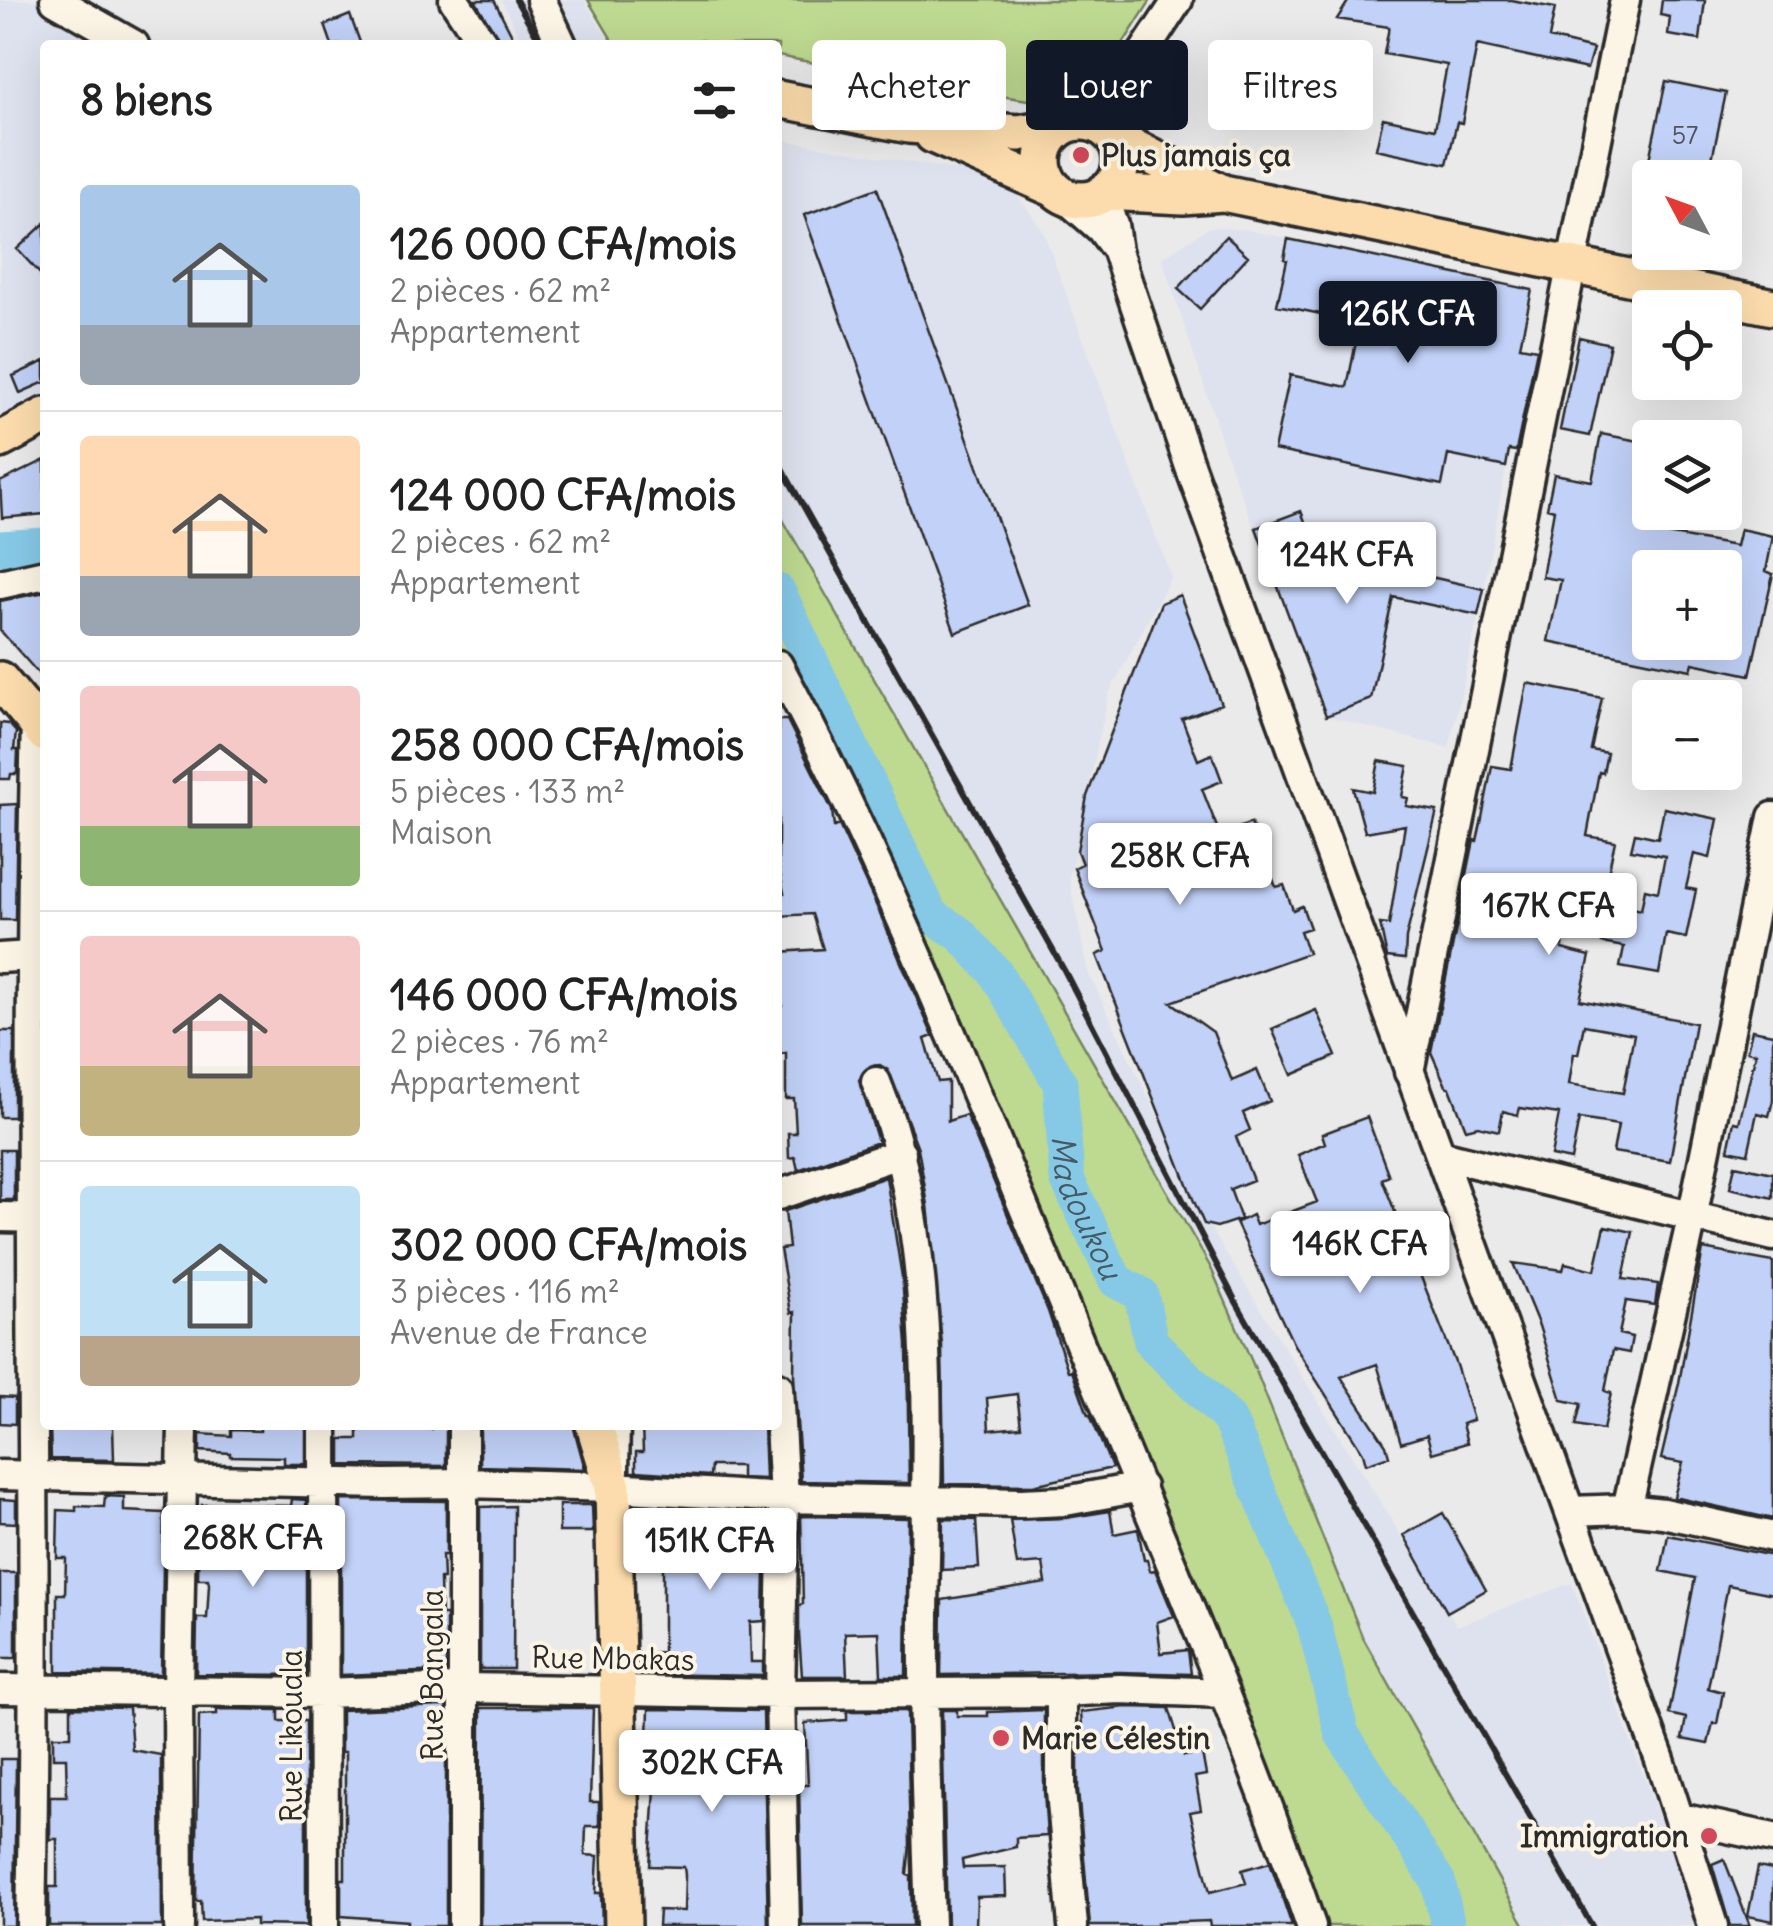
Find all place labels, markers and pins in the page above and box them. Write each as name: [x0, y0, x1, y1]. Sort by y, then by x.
place label: Plus jamais ça: [1101, 136, 1291, 174]
marker: Plus jamais ça: [1070, 144, 1092, 166]
pin: 126K CFA: [1305, 281, 1511, 366]
pin: 124K CFA: [1244, 522, 1450, 607]
pin: 258K CFA: [1077, 823, 1283, 908]
pin: 167K CFA: [1446, 873, 1652, 958]
pin: 146K CFA: [1257, 1211, 1463, 1296]
pin: 268K CFA: [150, 1505, 356, 1590]
pin: 151K CFA: [607, 1508, 813, 1593]
place label: Marie Célestin: [1021, 1719, 1210, 1757]
marker: Marie Célestin: [990, 1727, 1012, 1749]
pin: 302K CFA: [609, 1730, 815, 1815]
place label: Immigration: [1520, 1817, 1689, 1855]
marker: Immigration: [1698, 1825, 1720, 1847]

